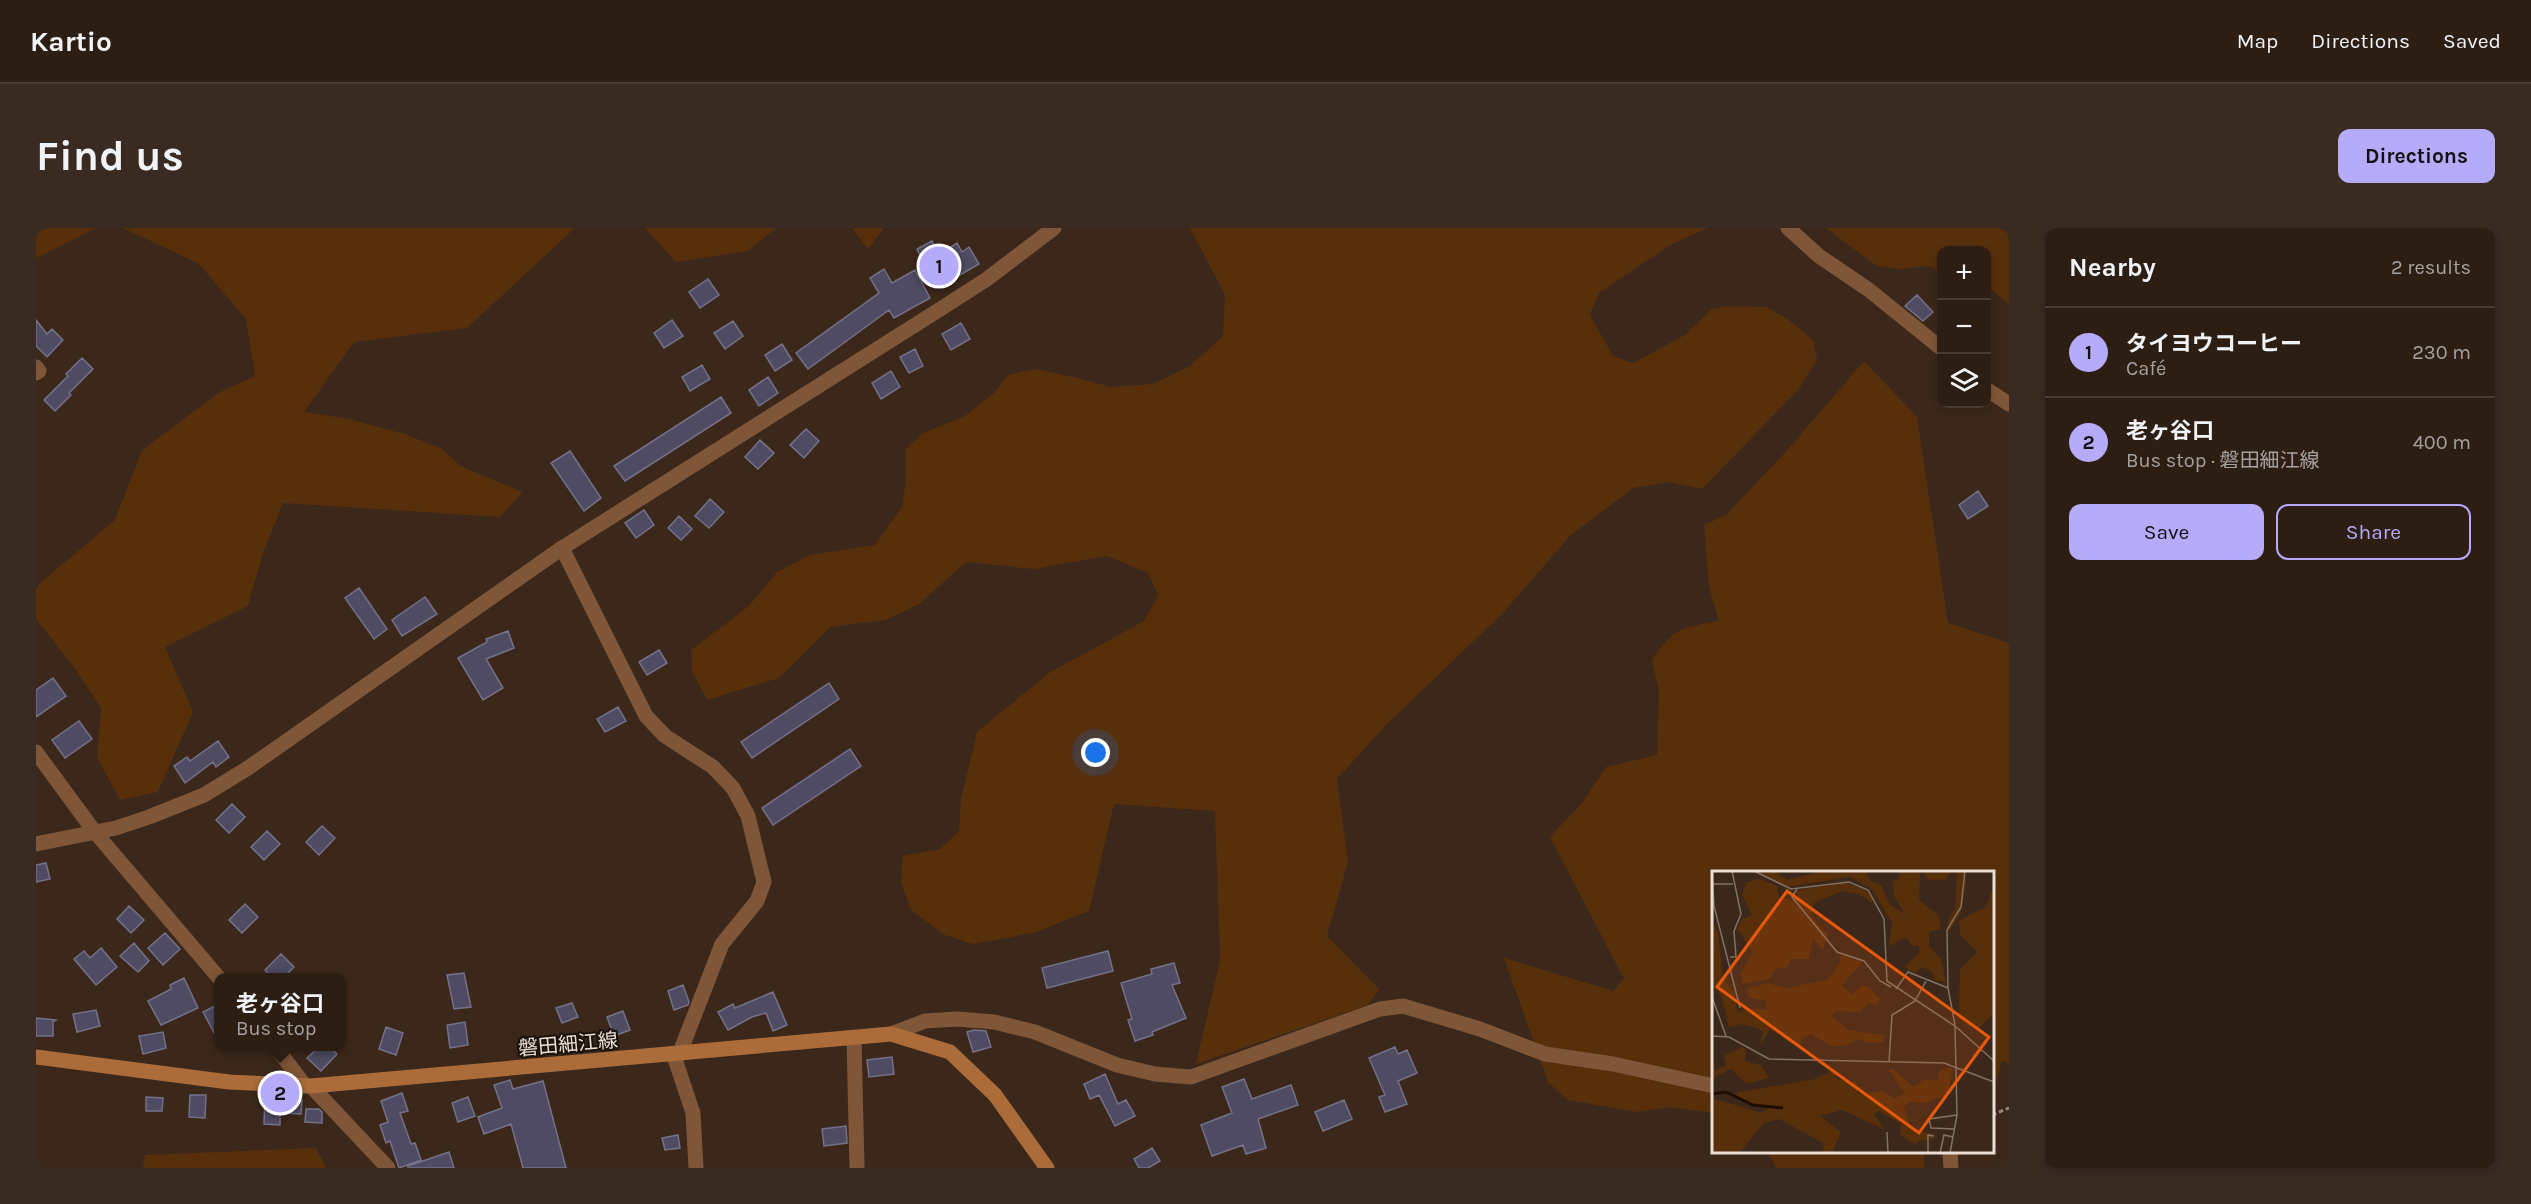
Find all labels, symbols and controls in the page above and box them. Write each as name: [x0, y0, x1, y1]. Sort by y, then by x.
text: Kartio: [30, 25, 112, 58]
text: Map: [2237, 29, 2278, 53]
text: Directions: [2311, 29, 2410, 53]
text: Saved: [2443, 29, 2501, 53]
button: Directions: [2338, 129, 2495, 183]
text: Find us: [36, 131, 184, 181]
pin: 1: [920, 243, 958, 288]
map controls: [1937, 246, 1991, 408]
button: +: [1937, 246, 1991, 300]
text: Nearby: [2069, 252, 2156, 283]
text: 2 results: [2391, 256, 2471, 279]
button: −: [1937, 300, 1991, 354]
text: タイヨウコーヒー: [2126, 331, 2302, 357]
text: 1: [2085, 341, 2092, 364]
text: 230 m: [2412, 341, 2471, 364]
button: layers: [1937, 354, 1991, 408]
text: Café: [2126, 357, 2166, 380]
text: 老ヶ谷口: [2126, 418, 2214, 444]
text: 2: [2082, 431, 2095, 454]
text: 400 m: [2413, 431, 2471, 454]
text: Bus stop · 磐田細江線: [2126, 449, 2320, 472]
button: Save: [2069, 504, 2264, 560]
button: Share: [2276, 504, 2471, 560]
your location: [1081, 738, 1110, 767]
inset map: [1712, 871, 1994, 1153]
popup: [214, 973, 346, 1051]
text: 老ヶ谷口: [236, 991, 324, 1017]
text: Bus stop: [236, 1017, 316, 1040]
street label: 磐田細江線: [517, 1029, 619, 1060]
pin: 2: [260, 1070, 300, 1116]

